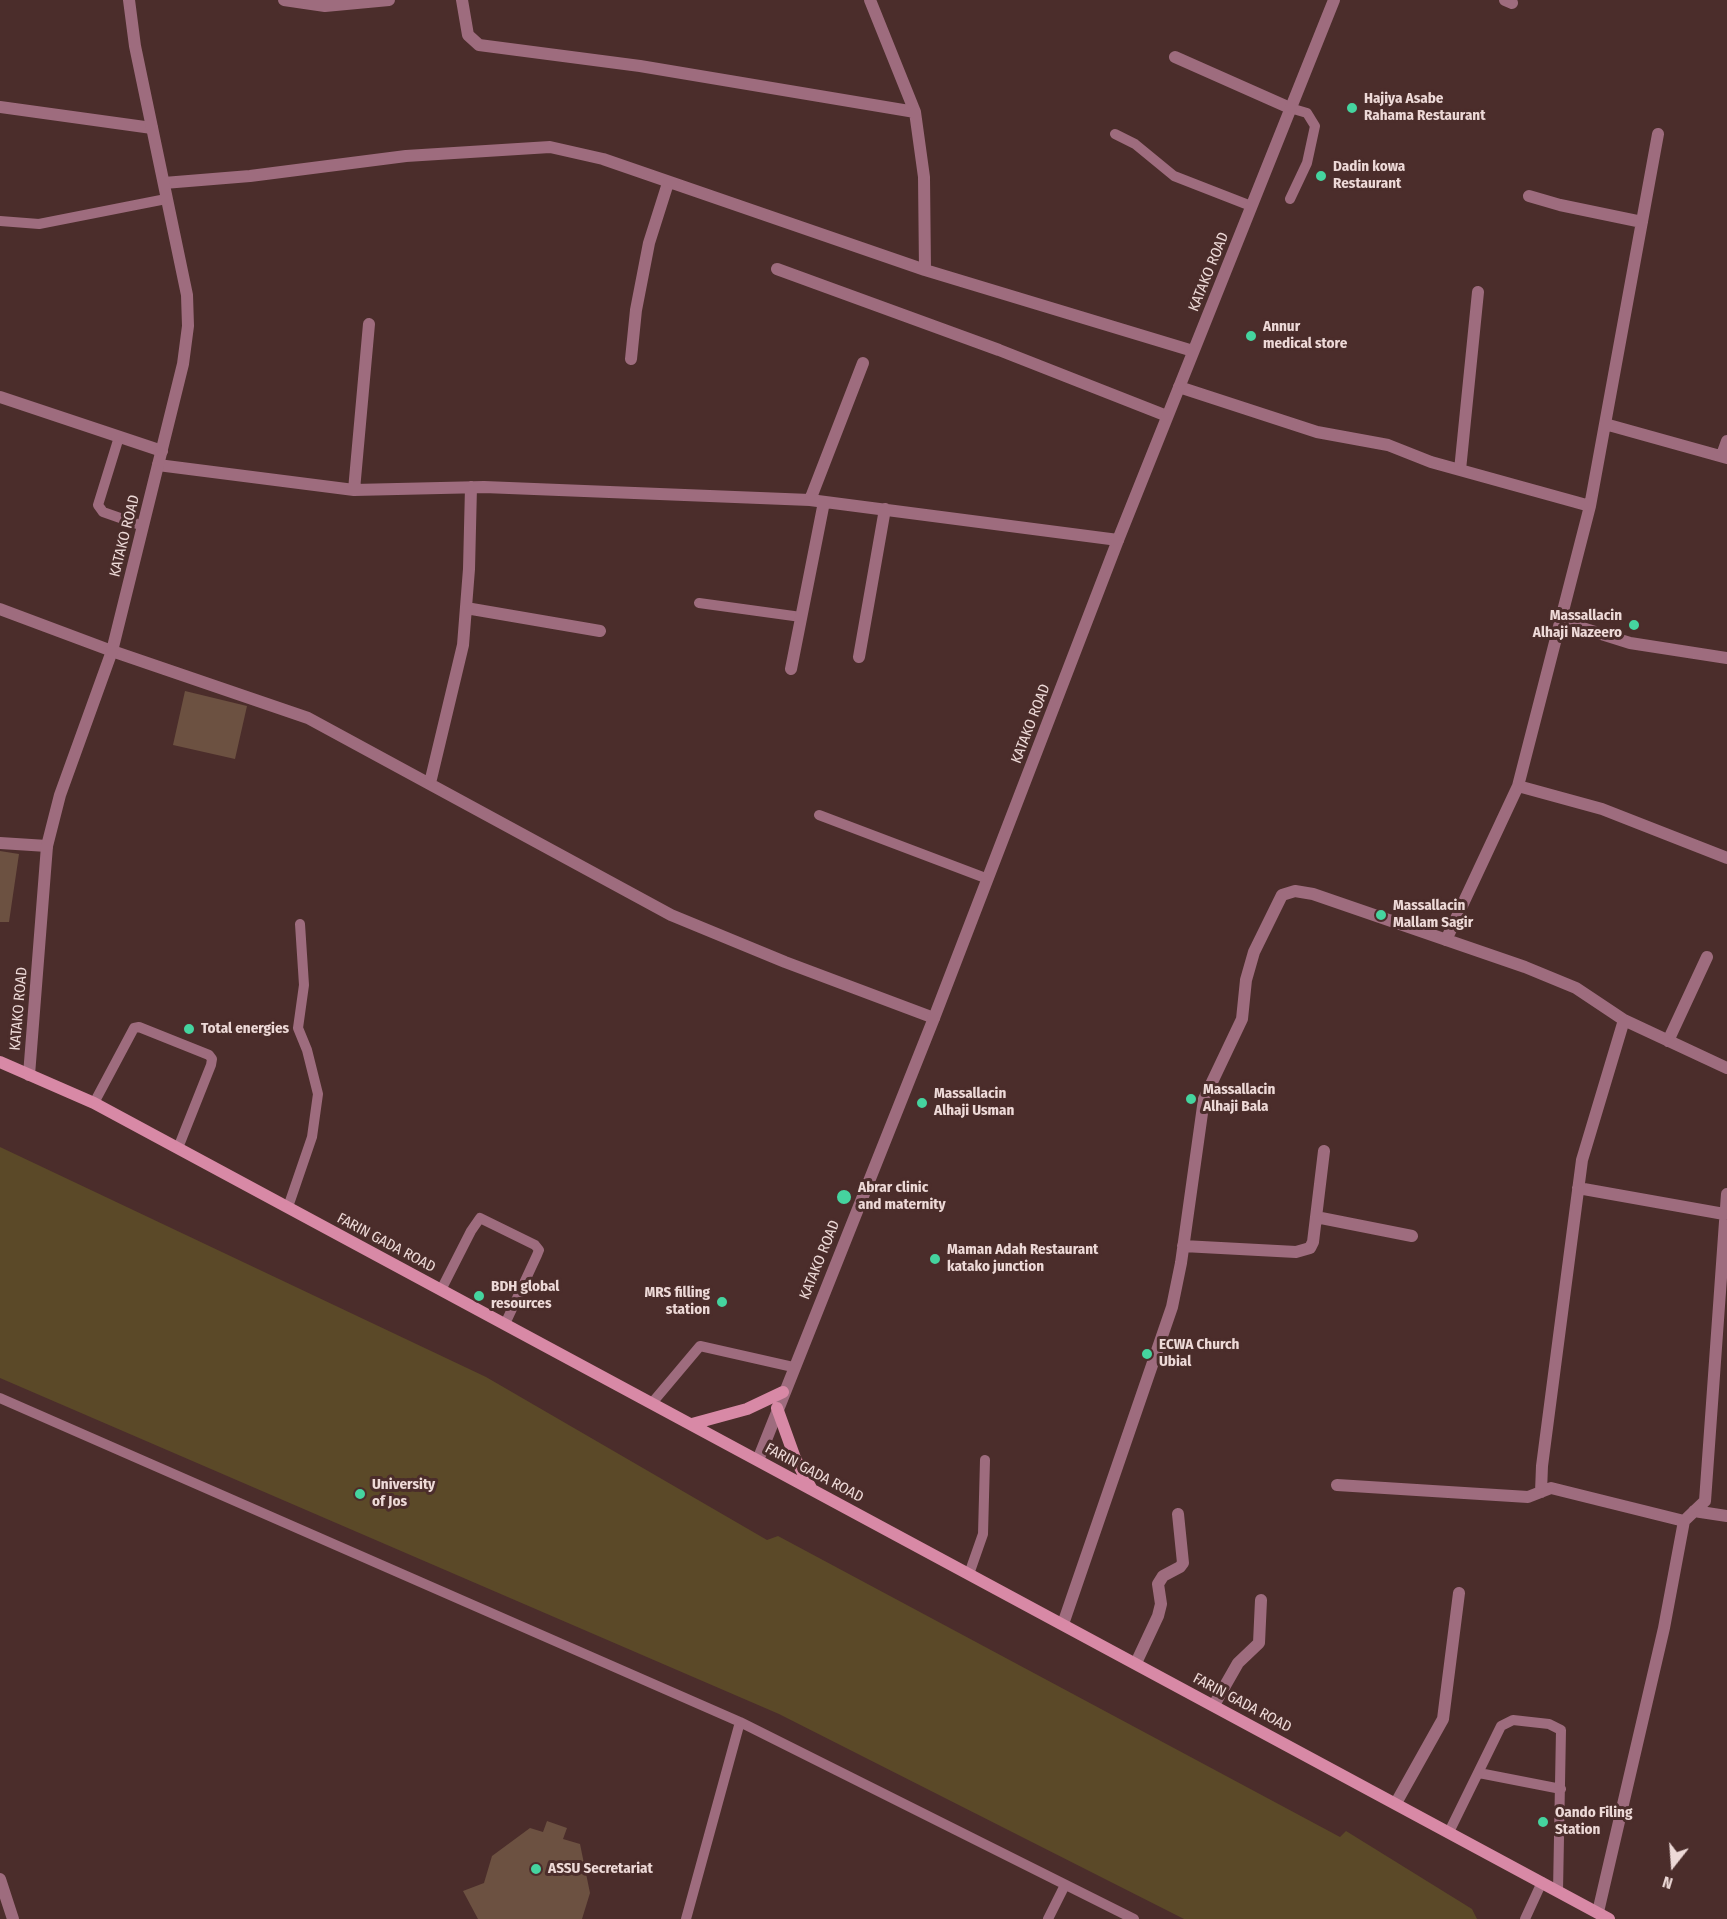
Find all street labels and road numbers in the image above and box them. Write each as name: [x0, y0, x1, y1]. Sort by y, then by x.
street label: KATAKO ROAD: [1185, 230, 1233, 314]
street label: KATAKO ROAD: [106, 493, 144, 579]
street label: KATAKO ROAD: [1008, 682, 1054, 766]
street label: KATAKO ROAD: [6, 967, 32, 1051]
street label: FARIN GADA ROAD: [334, 1210, 438, 1276]
street label: KATAKO ROAD: [796, 1218, 844, 1302]
street label: FARIN GADA ROAD: [762, 1440, 866, 1506]
street label: FARIN GADA ROAD: [1190, 1670, 1294, 1736]

